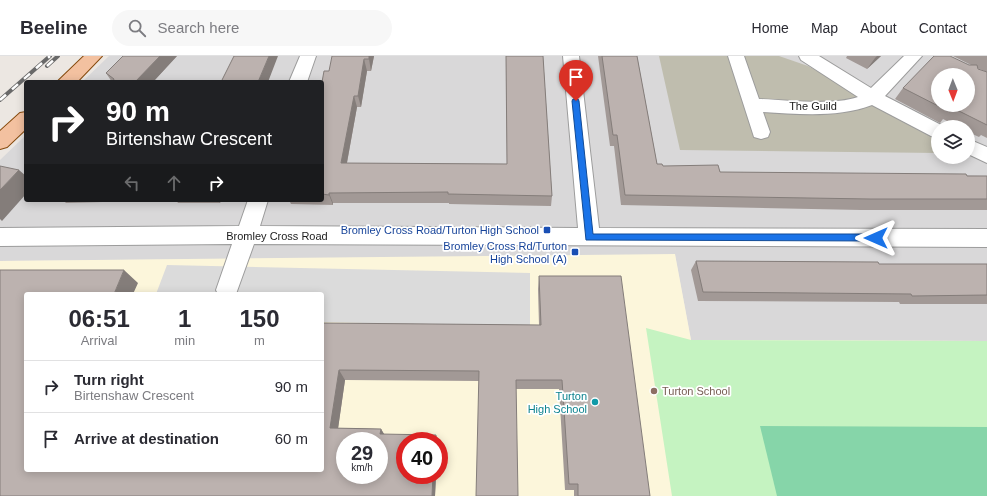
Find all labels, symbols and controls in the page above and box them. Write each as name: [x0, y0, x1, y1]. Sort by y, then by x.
search box: [112, 10, 392, 46]
text: Beeline: [20, 17, 88, 38]
icon: search: [126, 17, 148, 39]
text: Search here: [158, 19, 239, 36]
text: Home: [752, 20, 789, 36]
text: Map: [811, 20, 838, 36]
text: About: [860, 20, 897, 36]
text: Contact: [919, 20, 967, 36]
pin: [559, 60, 593, 101]
icon: arrive: [565, 66, 587, 88]
north arrow: [931, 68, 975, 112]
map controls: [931, 68, 975, 164]
icon: right: [40, 96, 92, 148]
text: 90 m: [106, 96, 170, 127]
street label: The Guild: [789, 100, 837, 112]
button: layers: [931, 120, 975, 164]
text: Birtenshaw Crescent: [106, 129, 272, 149]
icon: left: [121, 172, 143, 194]
icon: ahead: [163, 172, 185, 194]
icon: right: [205, 172, 227, 194]
position arrow: [855, 217, 897, 259]
place label: Bromley Cross Road/Turton High School: [341, 224, 539, 236]
marker: Bromley Cross Road/Turton High School: [542, 225, 552, 235]
street label: Bromley Cross Road: [226, 230, 328, 242]
place label: Bromley Cross Rd/Turton High School (A): [443, 240, 567, 265]
marker: Bromley Cross Rd/Turton High School (A): [570, 247, 580, 257]
text: 06:51: [68, 305, 130, 332]
text: 1: [178, 305, 191, 332]
text: 150: [240, 305, 280, 332]
text: Arrival: [81, 333, 118, 348]
text: min: [174, 333, 195, 348]
text: m: [254, 333, 265, 348]
text: Turn right: [74, 371, 144, 388]
icon: right: [40, 376, 62, 398]
text: 90 m: [275, 378, 308, 395]
place label: Turton School: [662, 385, 730, 397]
marker: Turton School: [649, 386, 659, 396]
text: Birtenshaw Crescent: [74, 388, 194, 403]
place label: Turton High School: [528, 390, 587, 415]
marker: Turton High School: [590, 397, 600, 407]
icon: arrive: [40, 428, 62, 450]
text: Arrive at destination: [74, 430, 219, 447]
text: 60 m: [275, 430, 308, 447]
speed limit sign: 40: [396, 432, 448, 484]
text: 29: [351, 442, 373, 464]
text: km/h: [351, 462, 373, 473]

